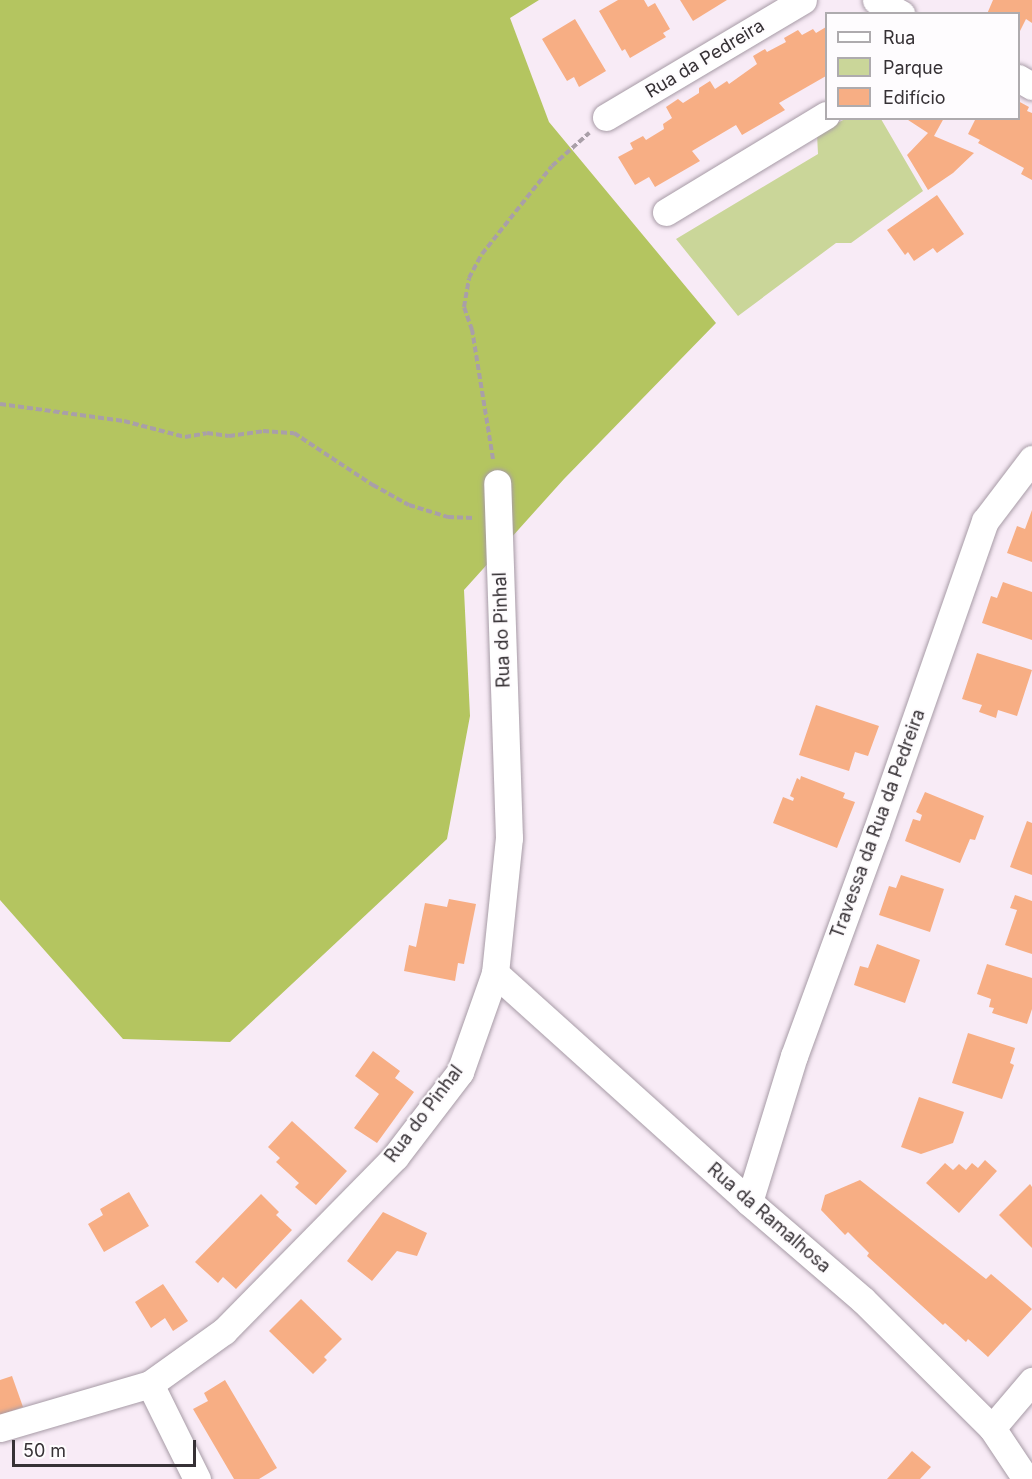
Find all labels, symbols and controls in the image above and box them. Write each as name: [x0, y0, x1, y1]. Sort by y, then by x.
legend: [825, 12, 1020, 120]
street label: Rua da Pedreira: [642, 15, 768, 103]
text: Rua: [883, 27, 915, 48]
text: Parque: [883, 57, 943, 78]
text: Edifício: [883, 87, 946, 108]
street label: Rua do Pinhal: [489, 572, 515, 688]
street label: Travessa da Rua da Pedreira: [826, 706, 930, 942]
street label: Rua do Pinhal: [381, 1061, 467, 1167]
street label: Rua da Ramalhosa: [703, 1159, 835, 1277]
scale bar: [15, 1428, 200, 1466]
text: 50 m: [23, 1440, 66, 1461]

